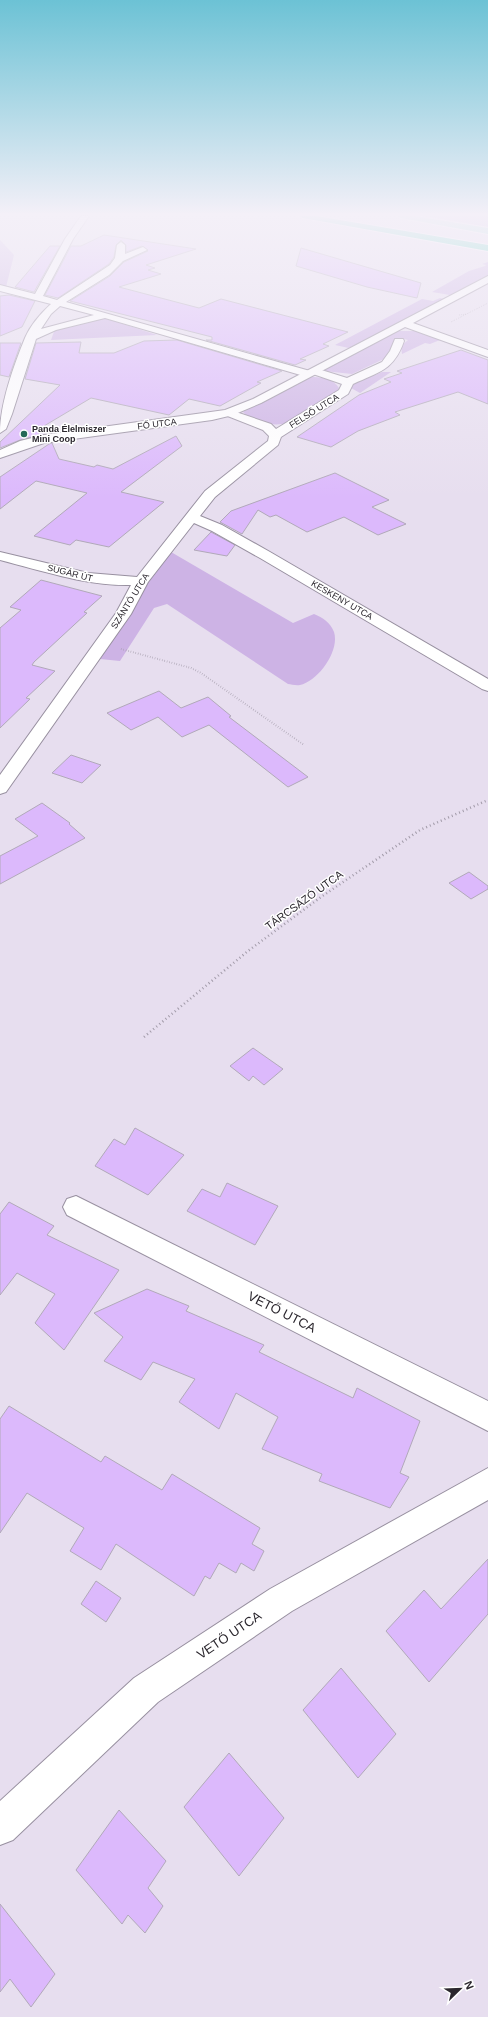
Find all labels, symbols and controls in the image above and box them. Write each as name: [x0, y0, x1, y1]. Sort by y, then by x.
street label: FELSŐ UTCA: [287, 392, 341, 430]
street label: FŐ UTCA: [137, 417, 177, 431]
place label: Panda Élelmiszer Mini Coop: [32, 424, 107, 444]
marker: Panda Élelmiszer Mini Coop: [19, 429, 29, 439]
street label: SUGÁR ÚT: [46, 563, 94, 584]
street label: SZÁNTÓ UTCA: [109, 571, 151, 631]
street label: KESKENY UTCA: [309, 578, 375, 622]
street label: TÁRCSÁZÓ UTCA: [263, 867, 346, 932]
street label: VETŐ UTCA: [245, 1288, 319, 1336]
street label: VETŐ UTCA: [194, 1608, 264, 1662]
north arrow: [440, 1969, 480, 2009]
text: N: [462, 1979, 476, 1991]

